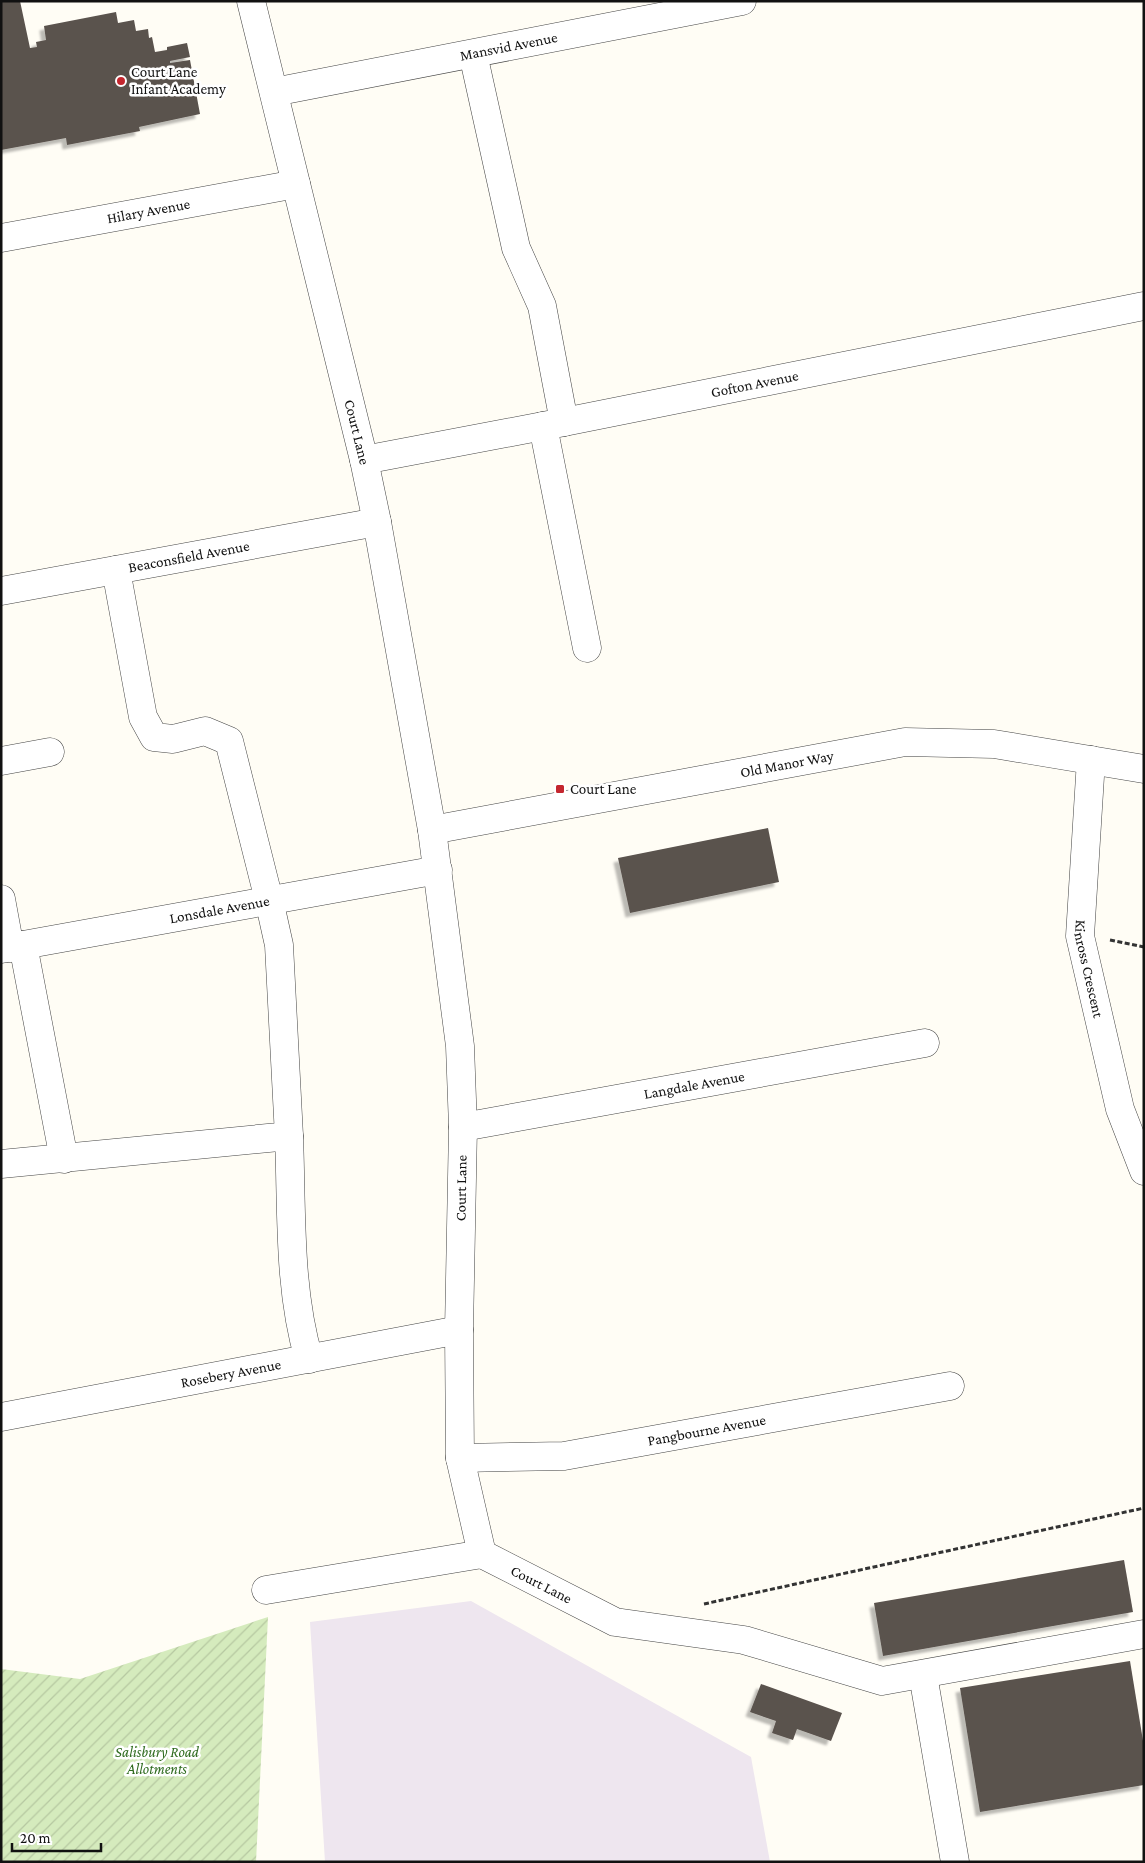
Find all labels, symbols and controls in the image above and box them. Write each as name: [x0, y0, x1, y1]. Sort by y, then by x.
street label: Mansvid Avenue: [458, 29, 559, 64]
place label: Court Lane Infant Academy: [131, 64, 226, 98]
marker: Court Lane Infant Academy: [115, 75, 127, 87]
street label: Hilary Avenue: [106, 195, 192, 226]
street label: Gofton Avenue: [710, 367, 800, 400]
street label: Court Lane: [341, 398, 373, 466]
street label: Beaconsfield Avenue: [127, 537, 251, 575]
street label: Old Manor Way: [739, 747, 835, 780]
place label: Court Lane: [570, 781, 637, 797]
marker: Court Lane: [554, 783, 566, 795]
street label: Lonsdale Avenue: [168, 893, 271, 926]
street label: Kinross Crescent: [1071, 919, 1107, 1020]
street label: Langdale Avenue: [643, 1068, 746, 1102]
street label: Court Lane: [452, 1154, 470, 1221]
street label: Rosebery Avenue: [179, 1356, 283, 1391]
street label: Pangbourne Avenue: [646, 1412, 767, 1449]
street label: Court Lane: [508, 1562, 575, 1607]
park label: Salisbury Road Allotments: [115, 1744, 200, 1777]
scale bar: [12, 1820, 101, 1852]
text: 20 m: [20, 1830, 51, 1846]

